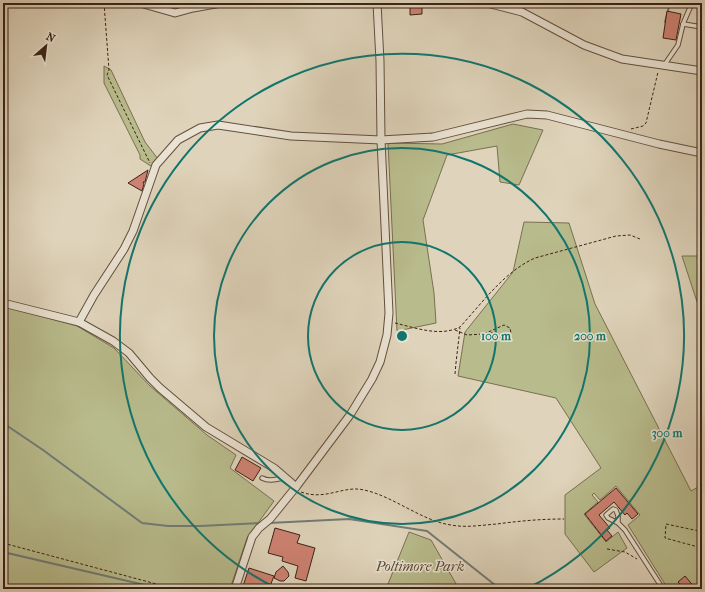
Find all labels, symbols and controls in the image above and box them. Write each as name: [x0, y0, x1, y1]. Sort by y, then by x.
north arrow: [26, 26, 66, 66]
text: N: [44, 30, 58, 46]
centre of rings: [395, 329, 409, 343]
text: 100 m: [481, 329, 512, 343]
text: 200 m: [574, 329, 607, 343]
text: 300 m: [652, 426, 683, 441]
park label: Poltimore Park: [375, 558, 464, 575]

